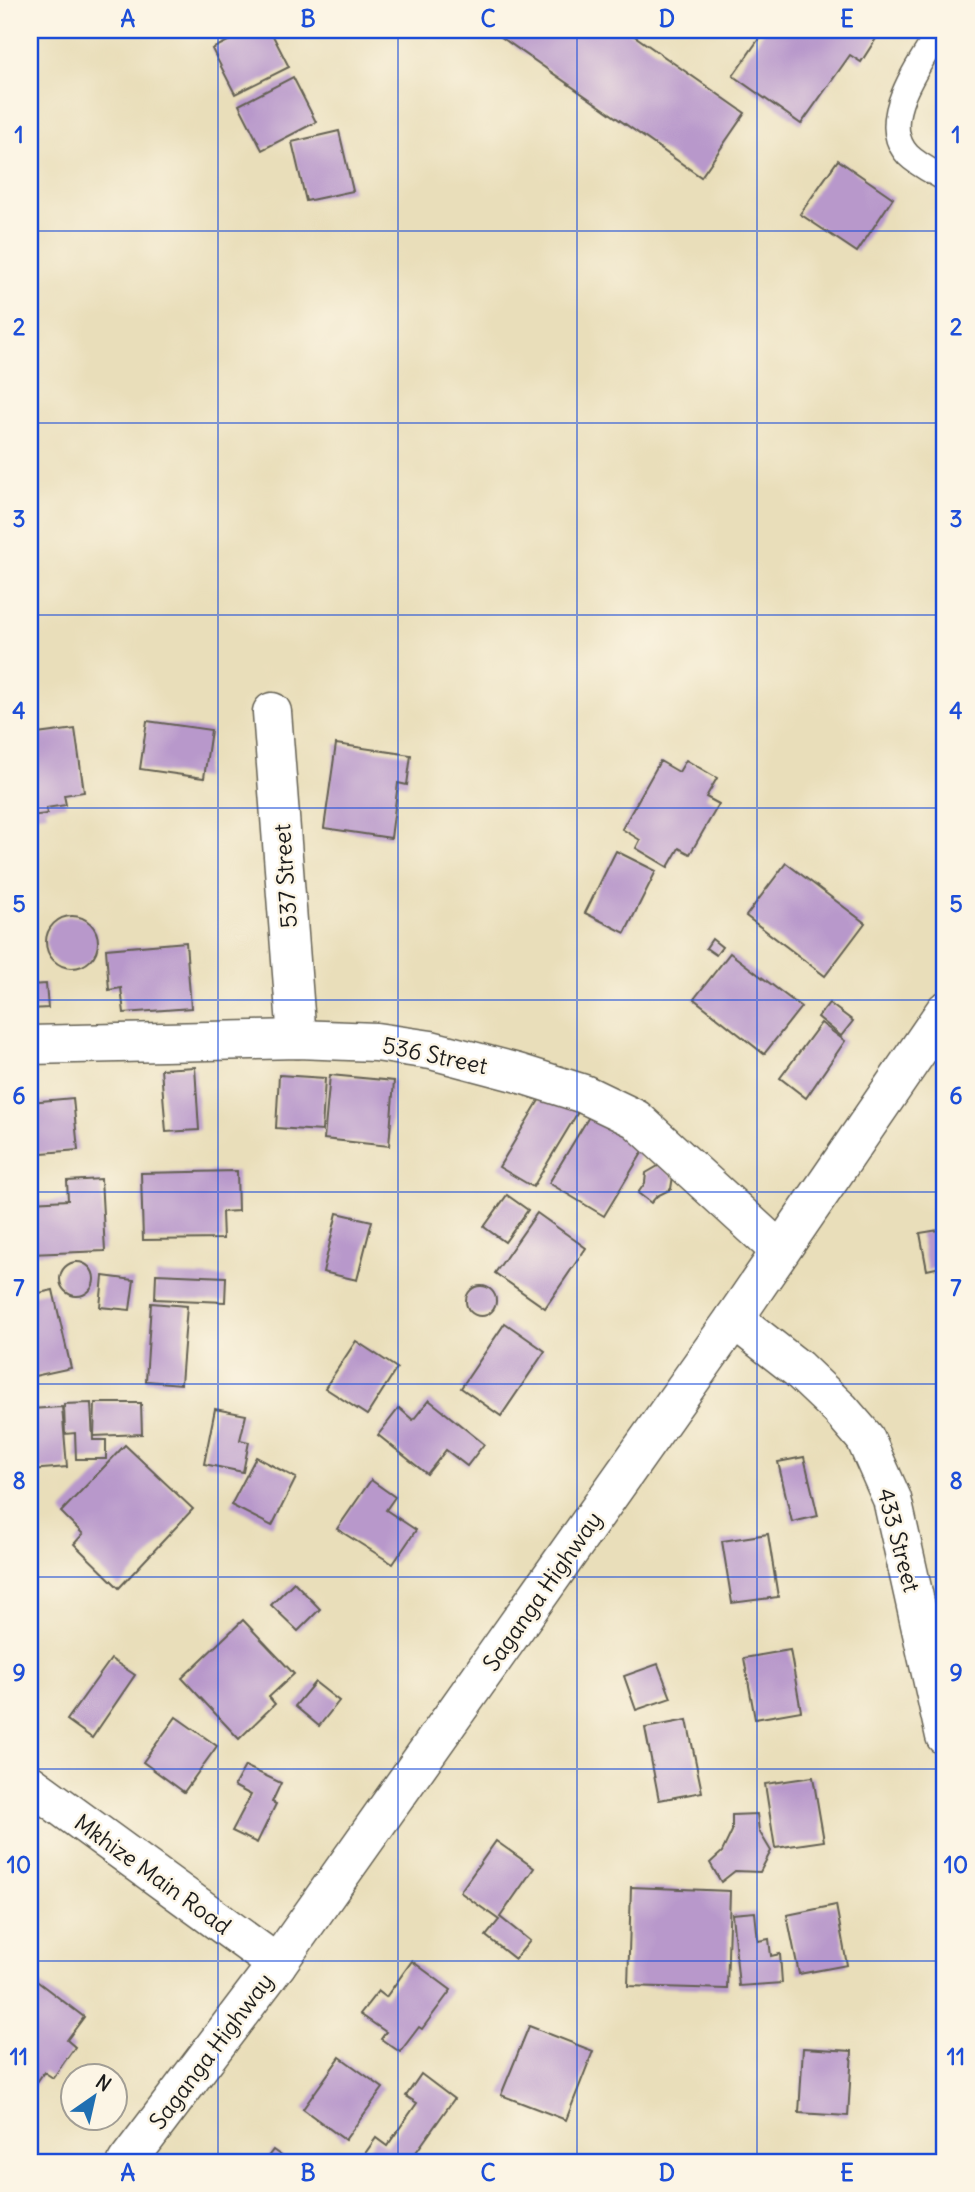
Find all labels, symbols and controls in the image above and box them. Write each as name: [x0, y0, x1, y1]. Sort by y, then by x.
text: A: [121, 4, 136, 33]
text: B: [300, 4, 316, 33]
text: C: [480, 4, 496, 33]
text: D: [659, 4, 675, 33]
text: E: [840, 4, 854, 33]
text: 1: [14, 120, 24, 149]
text: 1: [951, 120, 961, 149]
text: 2: [13, 312, 26, 341]
text: 2: [950, 312, 963, 341]
text: 3: [12, 504, 26, 533]
text: 3: [949, 504, 963, 533]
text: 4: [12, 696, 26, 725]
text: 4: [949, 696, 963, 725]
street label: 537 Street: [267, 823, 303, 929]
text: 5: [12, 889, 26, 918]
text: 5: [949, 889, 963, 918]
street label: 536 Street: [380, 1030, 490, 1080]
text: 6: [12, 1081, 26, 1110]
text: 6: [949, 1081, 963, 1110]
text: 7: [13, 1273, 25, 1302]
text: 7: [950, 1273, 962, 1302]
text: 8: [12, 1466, 26, 1495]
text: 8: [949, 1466, 963, 1495]
street label: 433 Street: [871, 1485, 927, 1595]
street label: Saganga Highway: [476, 1506, 608, 1676]
text: 9: [12, 1658, 26, 1687]
text: 9: [949, 1658, 963, 1687]
street label: Mkhize Main Road: [69, 1807, 237, 1941]
text: 10: [7, 1850, 31, 1879]
text: 10: [944, 1850, 968, 1879]
street label: Saganga Highway: [143, 1967, 279, 2135]
text: 11: [10, 2042, 28, 2071]
text: 11: [947, 2042, 965, 2071]
north arrow: [60, 2062, 130, 2132]
text: N: [91, 2069, 116, 2097]
text: A: [121, 2158, 136, 2187]
text: B: [300, 2158, 316, 2187]
text: C: [480, 2158, 496, 2187]
text: D: [659, 2158, 675, 2187]
text: E: [840, 2158, 854, 2187]

